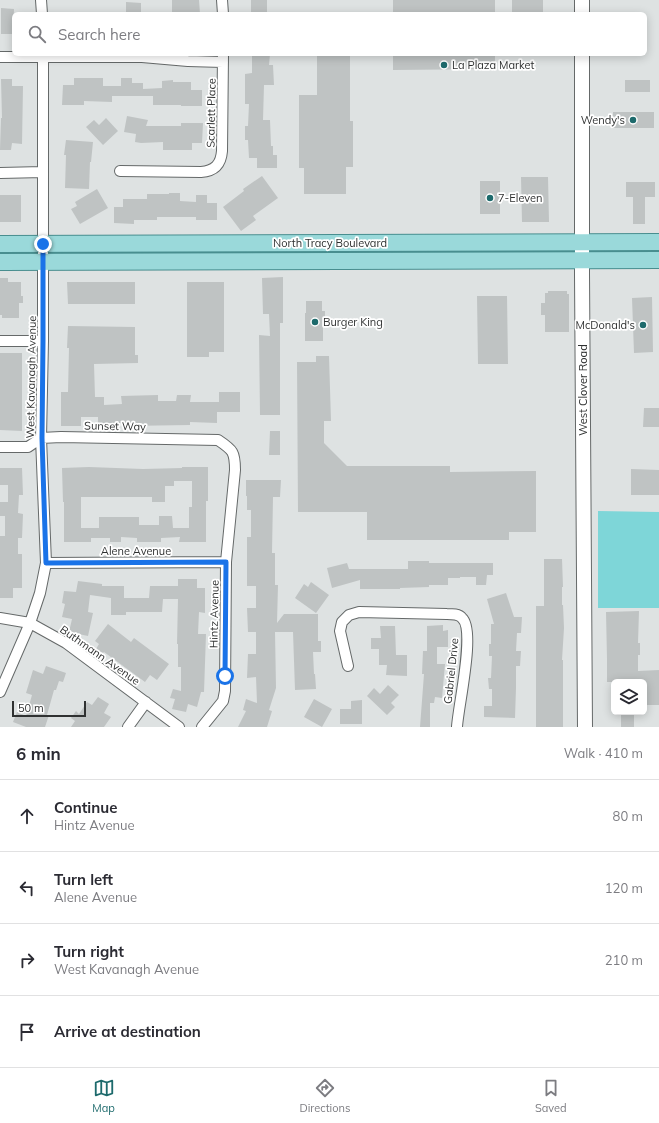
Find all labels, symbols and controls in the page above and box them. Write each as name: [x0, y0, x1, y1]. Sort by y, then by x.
search box: [12, 12, 647, 56]
icon: search: [26, 23, 48, 45]
text: Search here: [58, 25, 140, 44]
place label: La Plaza Market: [452, 58, 535, 72]
marker: La Plaza Market: [439, 60, 449, 70]
street label: Scarlett Place: [203, 78, 219, 148]
place label: Wendy's: [581, 113, 625, 127]
marker: Wendy's: [628, 115, 638, 125]
place label: 7-Eleven: [498, 191, 543, 205]
marker: 7-Eleven: [485, 193, 495, 203]
route end: [34, 235, 52, 253]
street label: North Tracy Boulevard: [273, 236, 387, 250]
street label: West Kavanagh Avenue: [23, 315, 39, 439]
place label: Burger King: [323, 315, 383, 329]
marker: Burger King: [310, 317, 320, 327]
place label: McDonald's: [575, 318, 635, 332]
marker: McDonald's: [638, 320, 648, 330]
street label: West Clover Road: [576, 344, 590, 436]
street label: Sunset Way: [84, 418, 146, 434]
street label: Alene Avenue: [101, 544, 171, 558]
street label: Hintz Avenue: [206, 580, 222, 648]
street label: Buthmann Avenue: [57, 622, 143, 688]
street label: Gabriel Drive: [441, 637, 461, 705]
route start: [216, 667, 234, 685]
map controls: [611, 679, 647, 715]
button: layers: [611, 679, 647, 715]
scale bar: [12, 699, 86, 718]
text: 50 m: [18, 701, 44, 715]
text: 6 min: [16, 743, 61, 764]
text: Walk · 410 m: [564, 745, 643, 761]
text: Continue: [54, 798, 117, 817]
icon: ahead: [16, 805, 38, 827]
text: 80 m: [613, 808, 643, 824]
text: Hintz Avenue: [54, 817, 135, 833]
text: Turn left: [54, 870, 113, 889]
icon: left: [16, 877, 38, 899]
text: 120 m: [605, 880, 643, 896]
text: Alene Avenue: [54, 889, 137, 905]
text: Turn right: [54, 942, 124, 961]
icon: right: [16, 949, 38, 971]
text: 210 m: [605, 952, 643, 968]
text: West Kavanagh Avenue: [54, 961, 199, 977]
icon: arrive: [16, 1021, 38, 1043]
text: Arrive at destination: [54, 1022, 201, 1041]
tab: Map: [92, 1077, 115, 1115]
tab: Directions: [300, 1077, 350, 1115]
tab: Saved: [535, 1077, 567, 1115]

